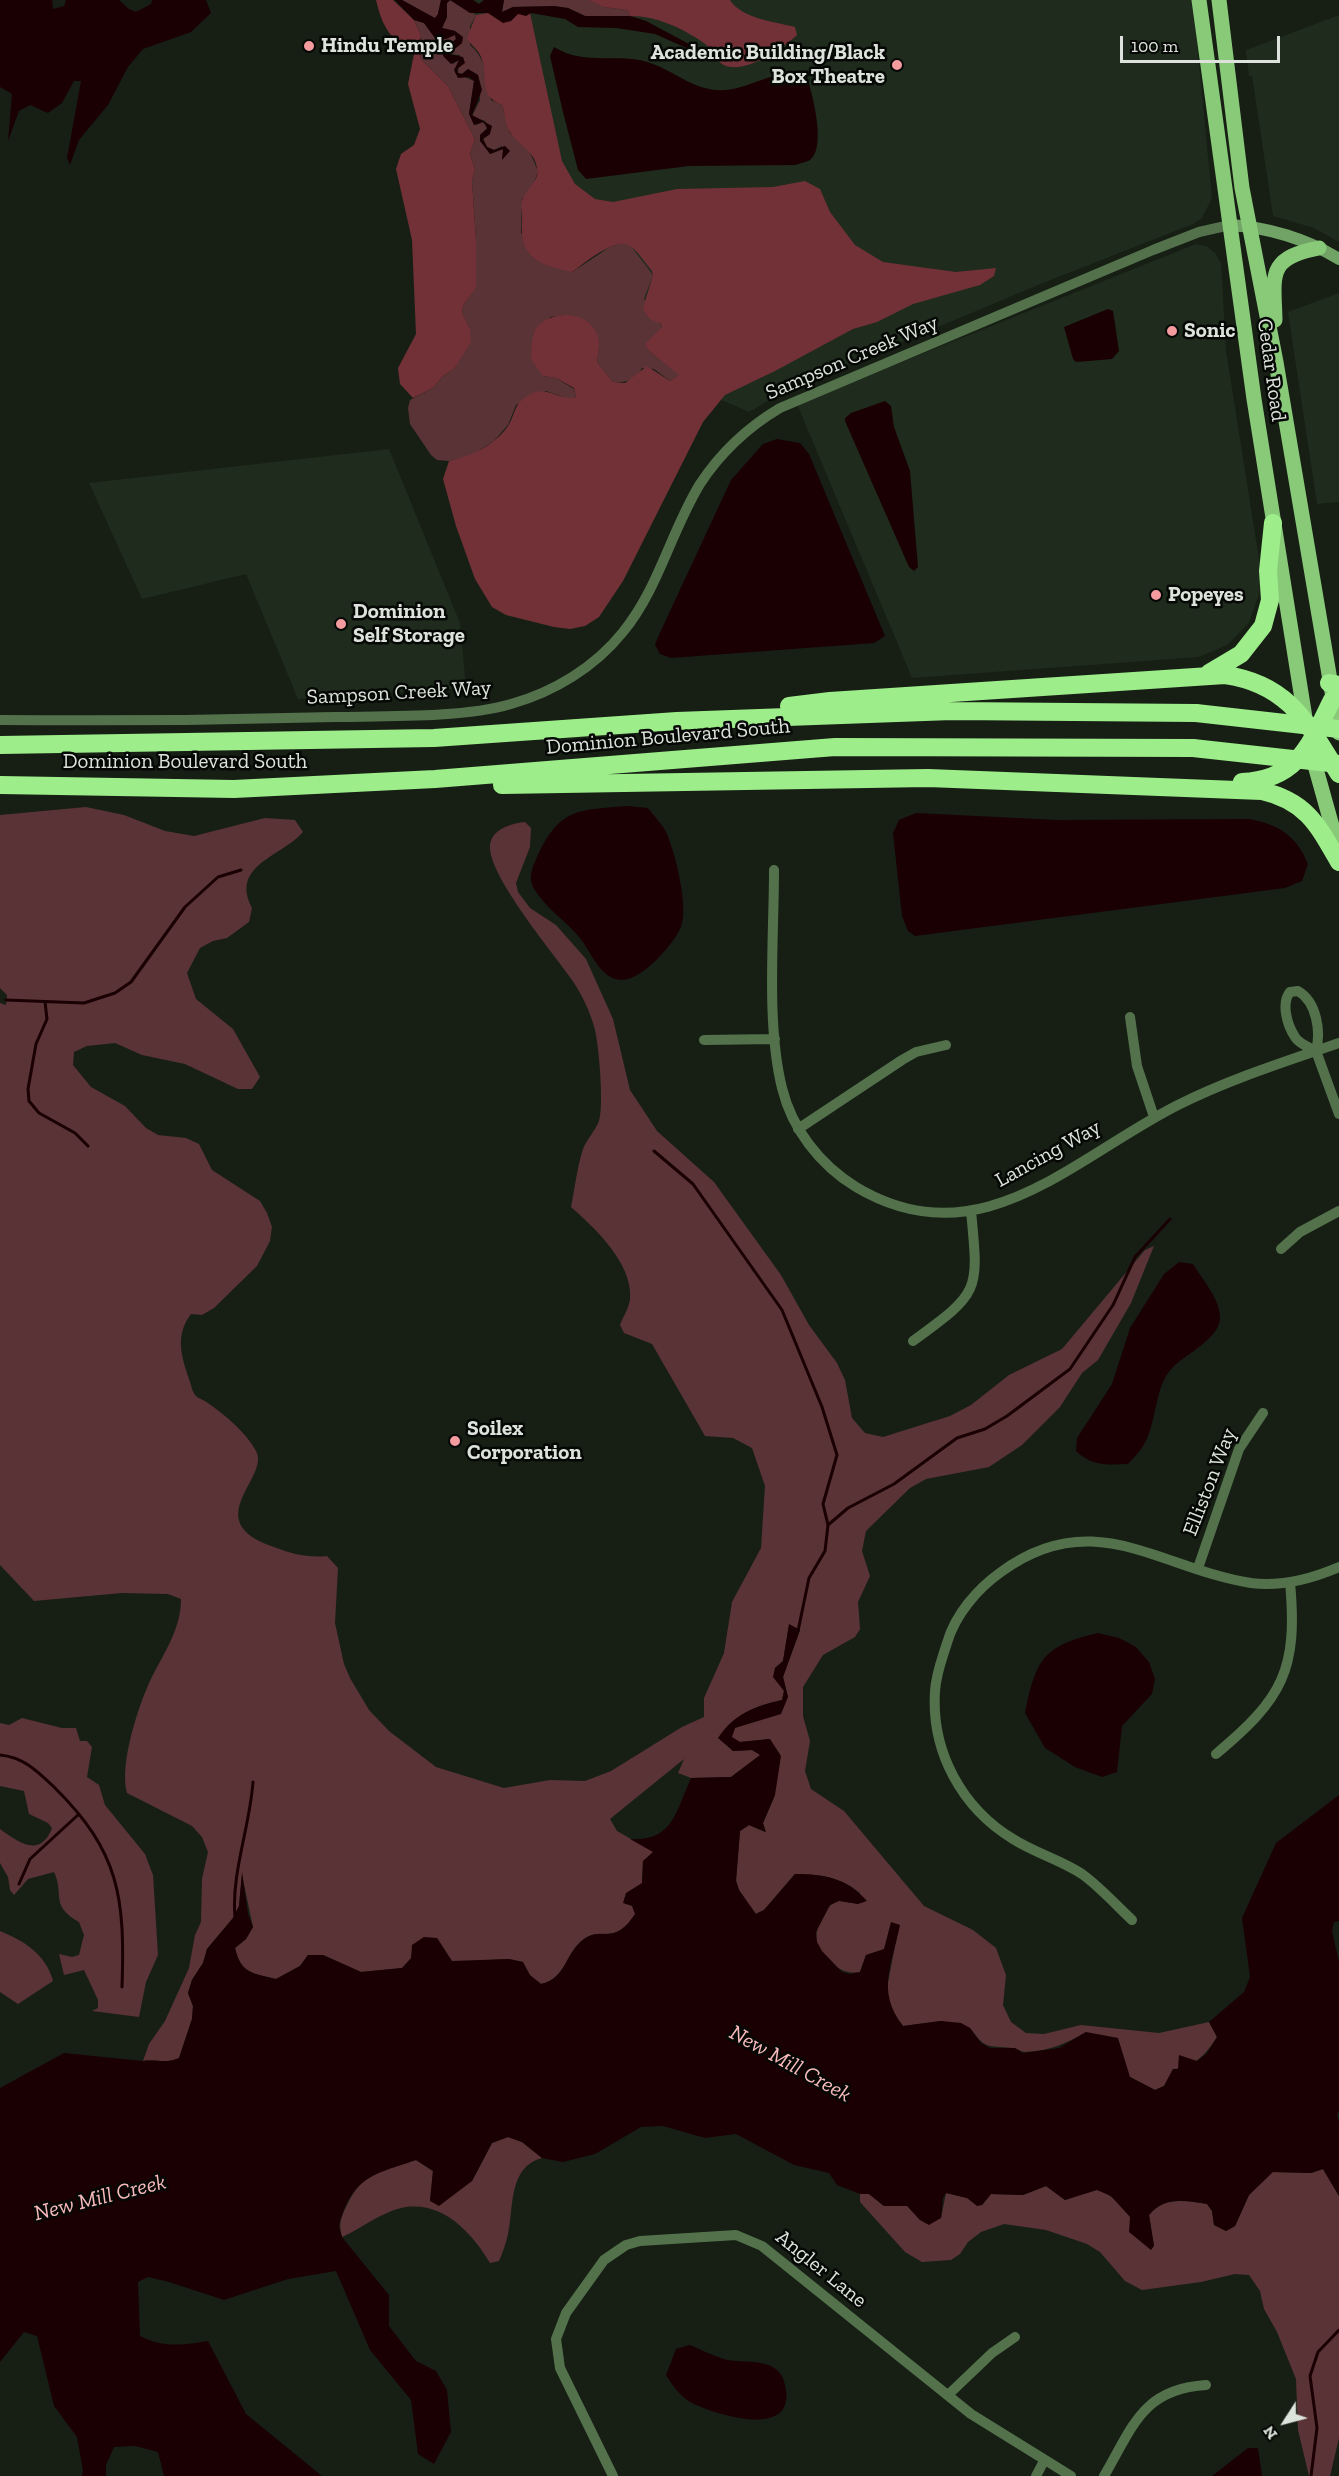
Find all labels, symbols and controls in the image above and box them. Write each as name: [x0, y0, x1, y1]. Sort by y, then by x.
scale bar: [1123, 24, 1284, 62]
place label: Hindu Temple: [321, 33, 453, 59]
text: 100 m: [1131, 35, 1178, 57]
marker: Hindu Temple: [302, 39, 316, 53]
place label: Academic Building/Black Box Theatre: [650, 40, 885, 90]
marker: Academic Building/Black Box Theatre: [890, 58, 904, 72]
street label: Sampson Creek Way: [762, 310, 942, 406]
street label: Cedar Road: [1251, 317, 1291, 423]
place label: Sonic: [1184, 318, 1235, 344]
marker: Sonic: [1165, 324, 1179, 338]
place label: Popeyes: [1168, 582, 1244, 608]
marker: Popeyes: [1149, 588, 1163, 602]
place label: Dominion Self Storage: [353, 599, 465, 649]
marker: Dominion Self Storage: [334, 617, 348, 631]
street label: Sampson Creek Way: [306, 676, 492, 710]
street label: Dominion Boulevard South: [545, 714, 791, 760]
street label: Dominion Boulevard South: [63, 749, 307, 775]
street label: Lancing Way: [991, 1115, 1105, 1193]
place label: Soilex Corporation: [467, 1416, 582, 1466]
street label: Elliston Way: [1178, 1425, 1242, 1539]
marker: Soilex Corporation: [448, 1434, 462, 1448]
water label: New Mill Creek: [725, 2020, 855, 2108]
water label: New Mill Creek: [31, 2169, 169, 2227]
street label: Angler Lane: [770, 2225, 872, 2313]
north arrow: [1255, 2392, 1315, 2452]
text: N: [1259, 2422, 1281, 2443]

